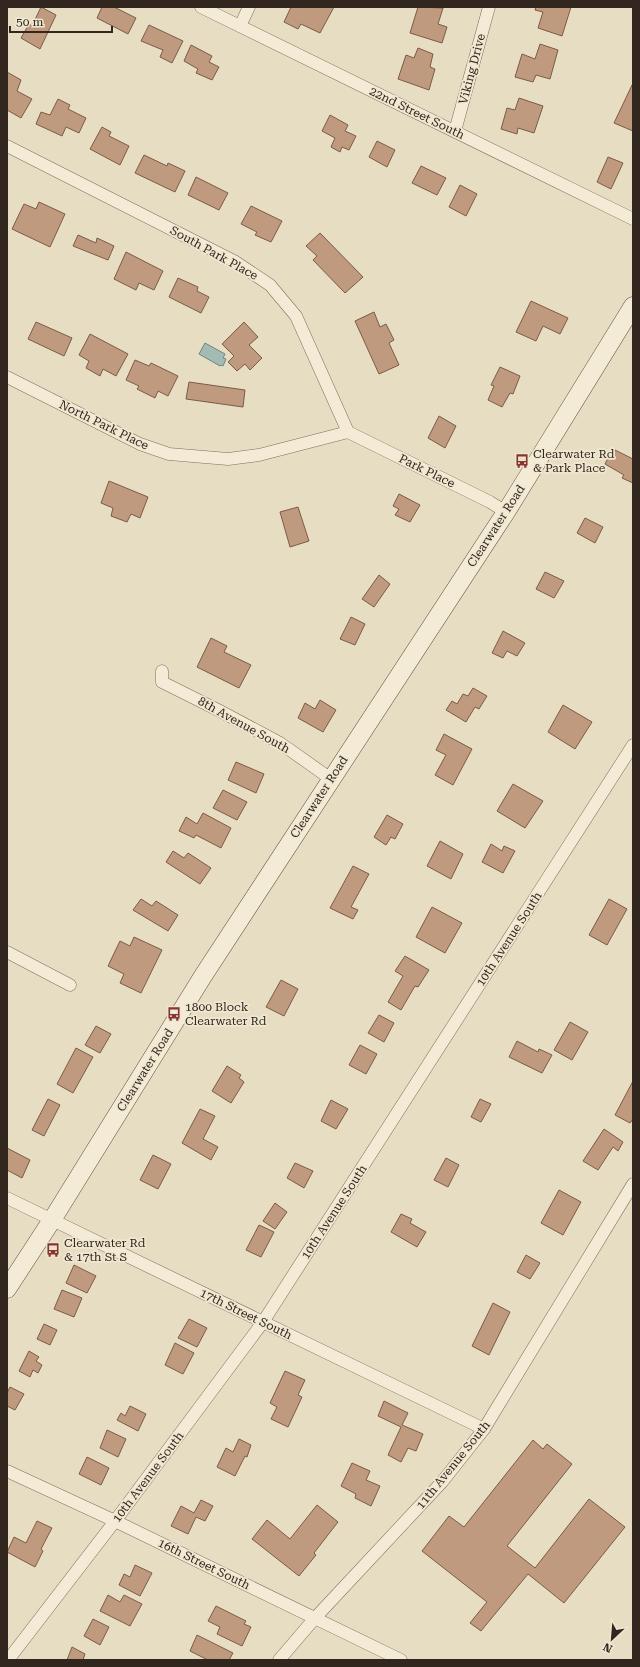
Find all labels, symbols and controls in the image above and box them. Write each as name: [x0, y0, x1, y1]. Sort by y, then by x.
scale bar: [10, 8, 112, 34]
text: 50 m: [16, 15, 43, 29]
street label: Viking Drive: [456, 32, 488, 106]
street label: 22nd Street South: [367, 84, 467, 142]
street label: South Park Place: [168, 223, 261, 283]
street label: North Park Place: [57, 397, 151, 453]
place label: Clearwater Rd & Park Place: [533, 447, 615, 475]
street label: Park Place: [397, 451, 458, 491]
bus stop icon: Clearwater Rd & Park Place: [514, 453, 530, 469]
street label: Clearwater Road: [464, 482, 528, 570]
street label: 8th Avenue South: [196, 694, 293, 756]
street label: Clearwater Road: [287, 753, 351, 841]
street label: 10th Avenue South: [473, 889, 545, 989]
place label: 1800 Block Clearwater Rd: [185, 1000, 267, 1028]
bus stop icon: 1800 Block Clearwater Rd: [166, 1006, 182, 1022]
street label: Clearwater Road: [114, 1026, 176, 1114]
street label: 10th Avenue South: [298, 1162, 370, 1262]
place label: Clearwater Rd & 17th St S: [64, 1236, 146, 1264]
bus stop icon: Clearwater Rd & 17th St S: [45, 1242, 61, 1258]
street label: 17th Street South: [198, 1286, 295, 1343]
street label: 11th Avenue South: [413, 1418, 493, 1512]
street label: 10th Avenue South: [109, 1429, 187, 1525]
street label: 16th Street South: [156, 1536, 253, 1593]
north arrow: [592, 1619, 632, 1659]
text: N: [601, 1640, 614, 1655]

